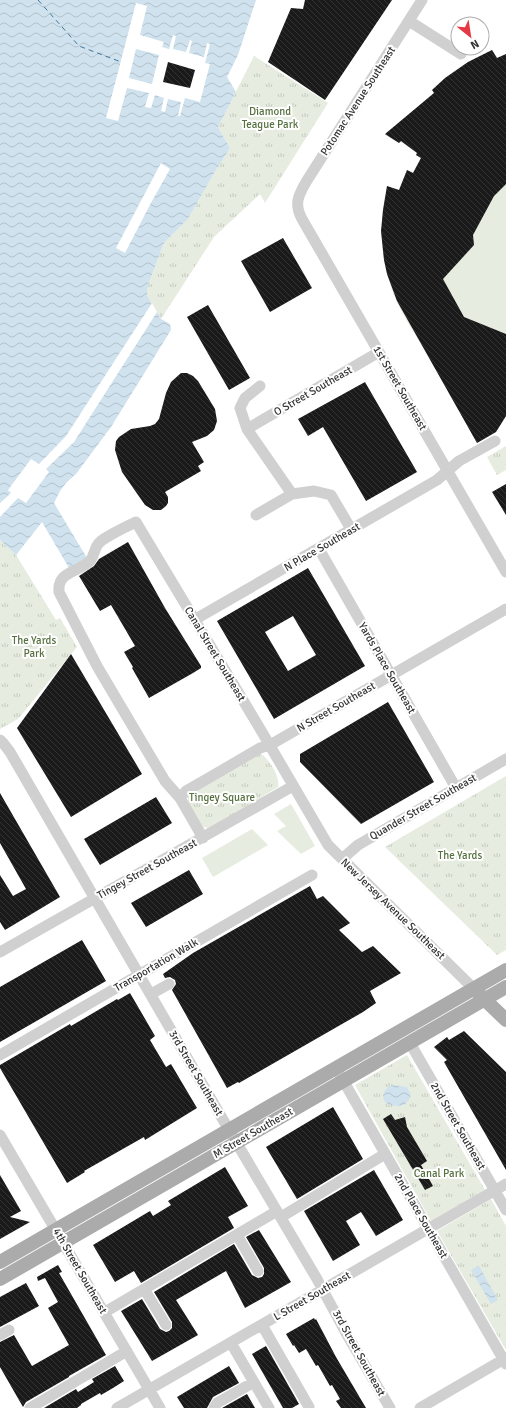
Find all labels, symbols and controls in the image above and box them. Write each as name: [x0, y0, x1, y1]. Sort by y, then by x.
north arrow: [450, 16, 490, 56]
text: N: [468, 37, 481, 52]
street label: Potomac Avenue Southeast: [318, 44, 398, 158]
park label: Diamond Teague Park: [242, 105, 299, 131]
street label: 1st Street Southeast: [370, 343, 430, 433]
street label: O Street Southeast: [272, 363, 355, 419]
street label: N Place Southeast: [282, 520, 362, 574]
street label: Canal Street Southeast: [182, 604, 248, 704]
street label: Yards Place Southeast: [356, 620, 418, 716]
park label: The Yards Park: [12, 634, 56, 660]
street label: N Street Southeast: [294, 679, 378, 735]
street label: Quander Street Southeast: [367, 771, 479, 843]
park label: Tingey Square: [189, 791, 255, 804]
street label: Tingey Street Southeast: [95, 836, 199, 902]
park label: The Yards: [438, 849, 482, 862]
street label: New Jersey Avenue Southeast: [338, 856, 448, 962]
street label: Transportation Walk: [112, 935, 201, 994]
street label: 3rd Street Southeast: [166, 1028, 226, 1118]
street label: 2nd Street Southeast: [428, 1080, 488, 1172]
street label: M Street Southeast: [211, 1105, 295, 1161]
park label: Canal Park: [414, 1167, 465, 1180]
street label: 2nd Place Southeast: [391, 1171, 451, 1261]
street label: 4th Street Southeast: [50, 1226, 110, 1316]
street label: L Street Southeast: [271, 1269, 353, 1323]
street label: 3rd Street Southeast: [330, 1308, 388, 1399]

